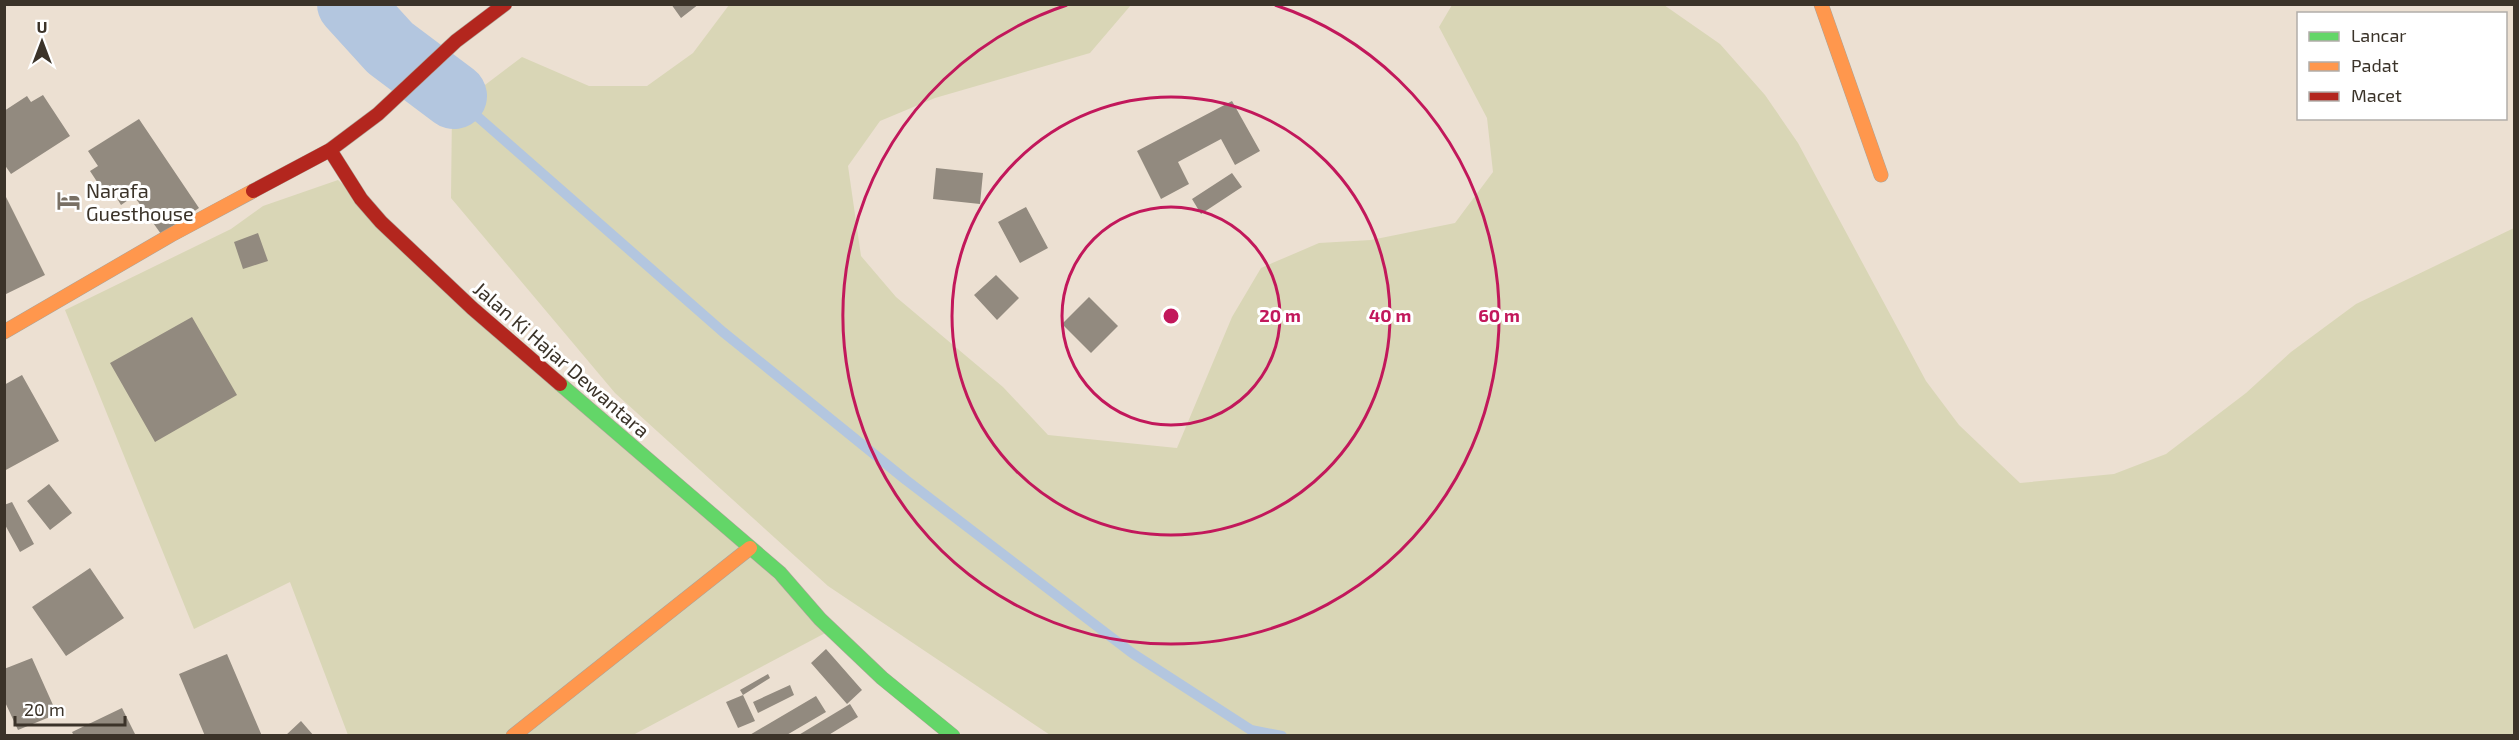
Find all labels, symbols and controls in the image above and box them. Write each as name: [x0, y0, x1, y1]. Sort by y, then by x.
north arrow: [12, 12, 72, 72]
legend: [2297, 12, 2507, 120]
text: U: [37, 17, 47, 36]
text: Lancar: [2351, 24, 2407, 46]
text: Padat: [2351, 54, 2399, 76]
text: Macet: [2351, 84, 2402, 106]
place label: Narafa Guesthouse: [86, 178, 194, 225]
hotel icon: Narafa Guesthouse: [55, 188, 81, 214]
street label: Jalan Ki Hajar Dewantara: [469, 276, 655, 442]
text: 20 m: [1259, 304, 1301, 326]
text: 40 m: [1369, 304, 1411, 326]
text: 60 m: [1478, 304, 1520, 326]
centre of rings: [1161, 306, 1181, 326]
scale bar: [15, 689, 124, 727]
text: 20 m: [24, 698, 65, 720]

